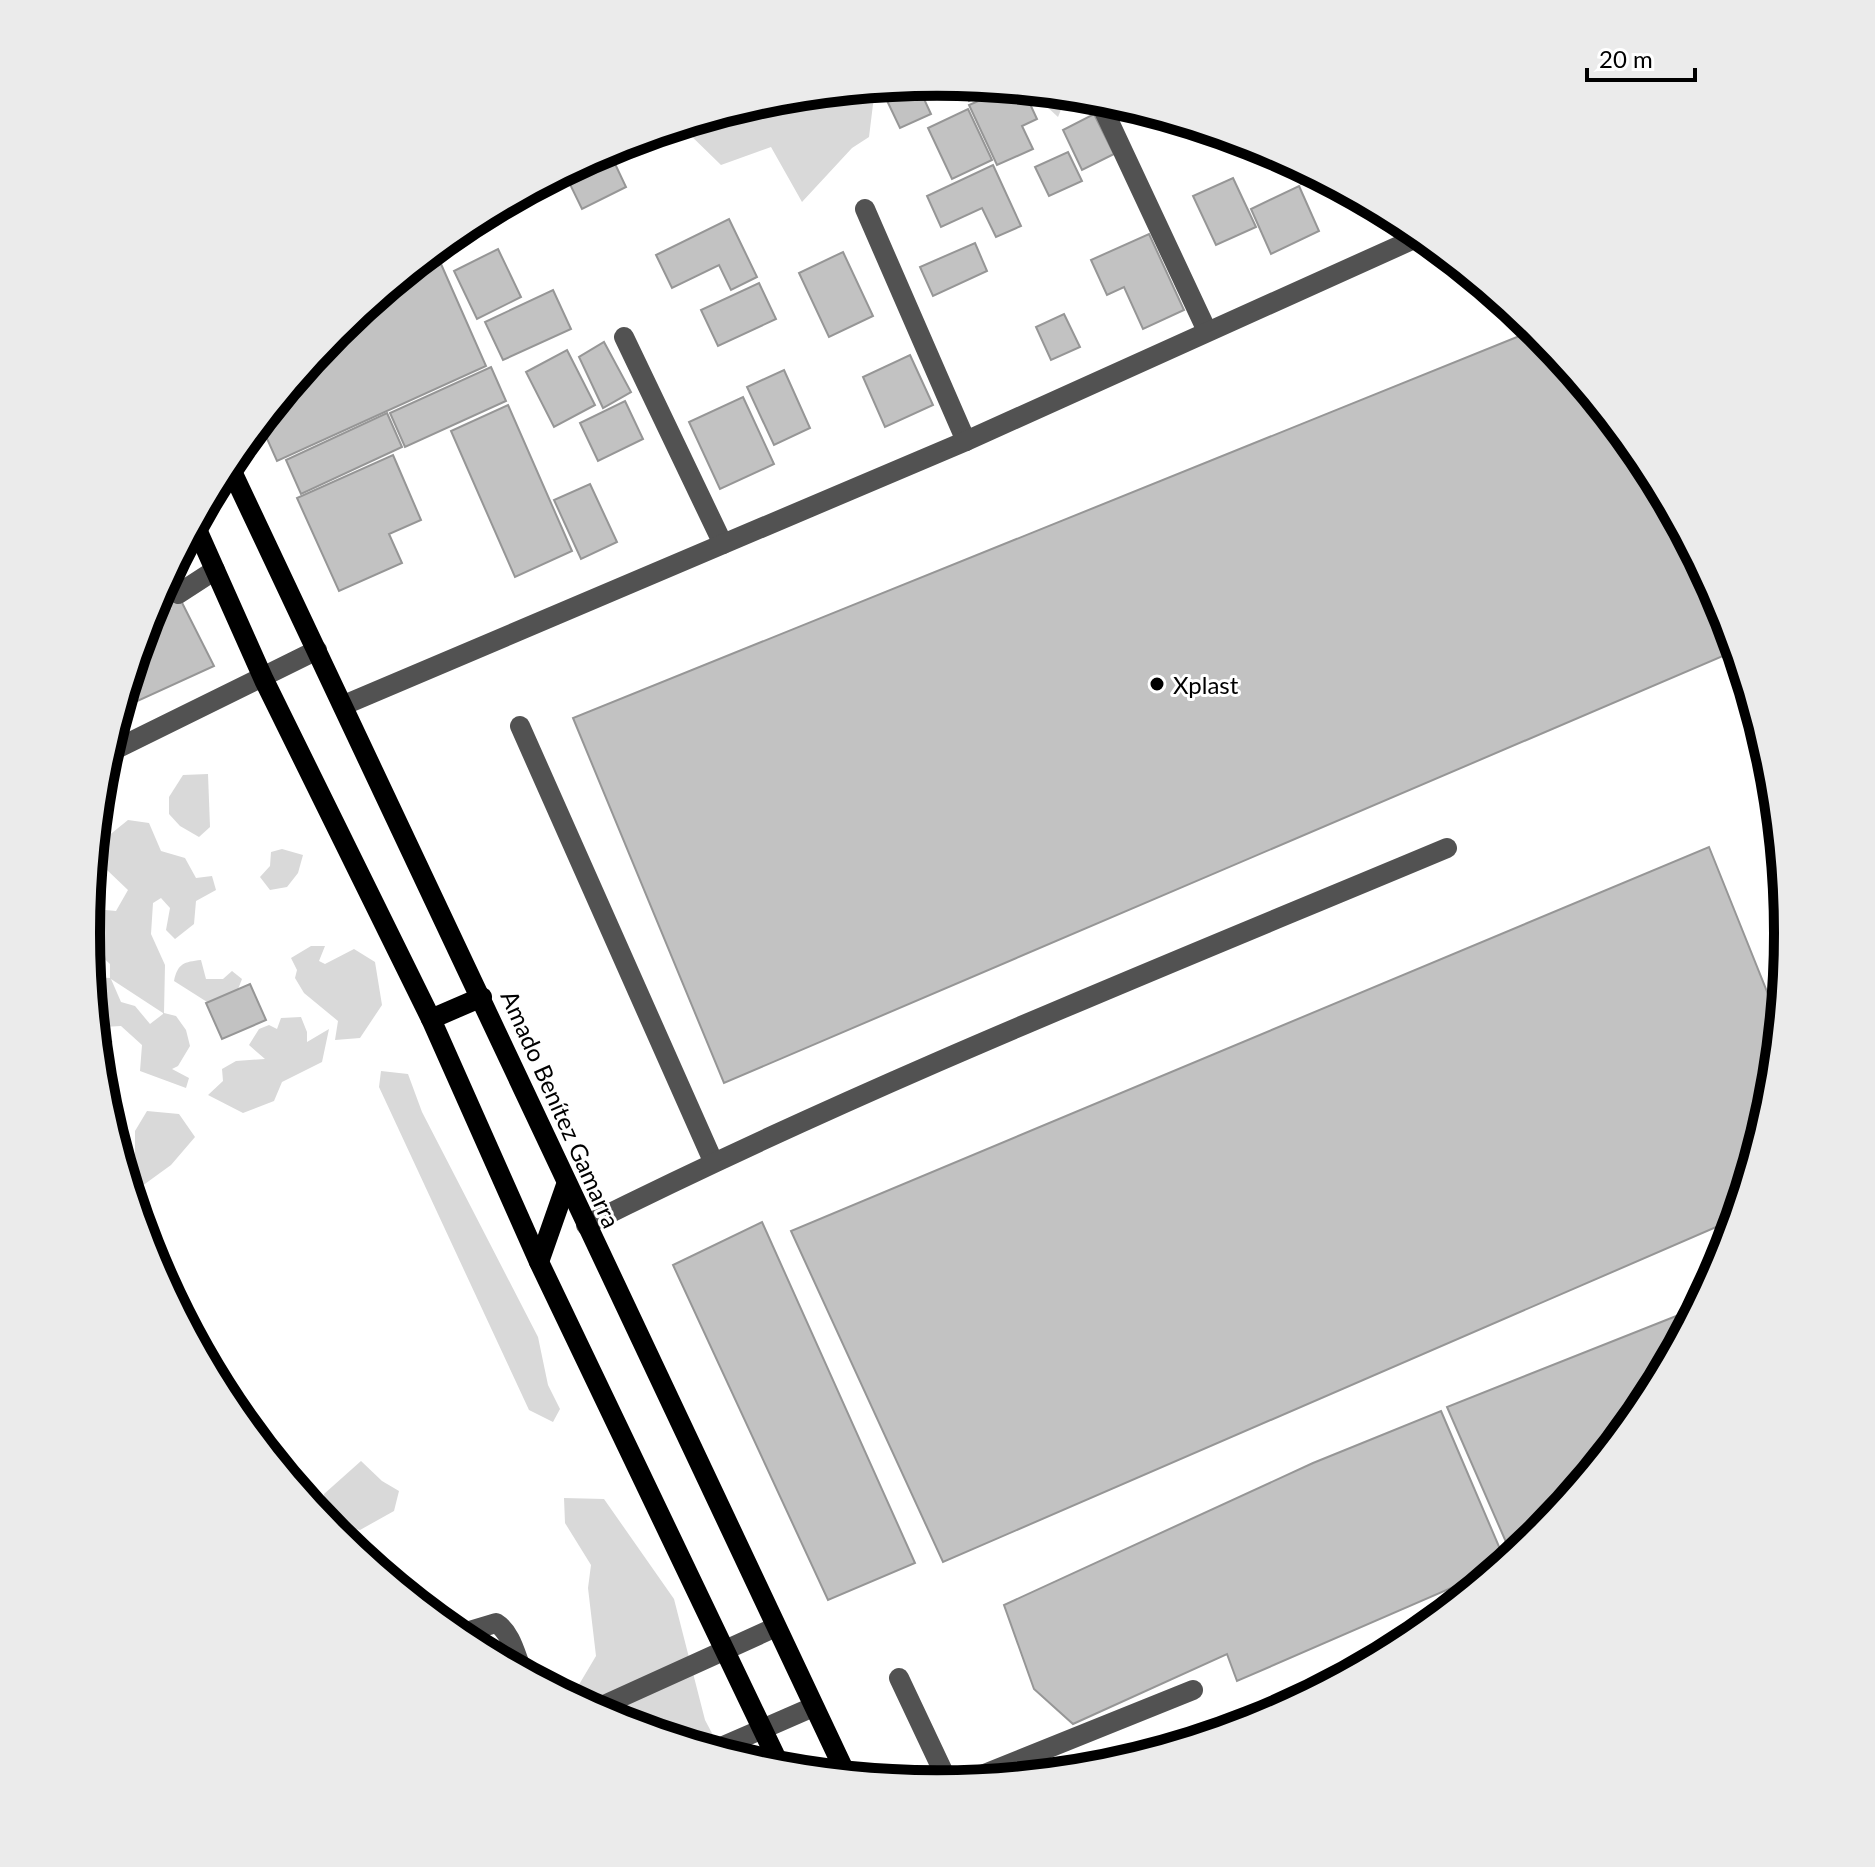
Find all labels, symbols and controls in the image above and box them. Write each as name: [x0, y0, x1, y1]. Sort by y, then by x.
scale bar: [1587, 32, 1695, 82]
text: 20 m: [1599, 44, 1653, 73]
place label: Xplast: [1173, 670, 1239, 699]
marker: Xplast: [1148, 675, 1166, 693]
street label: Amado Benítez Gamarra: [496, 986, 626, 1232]

